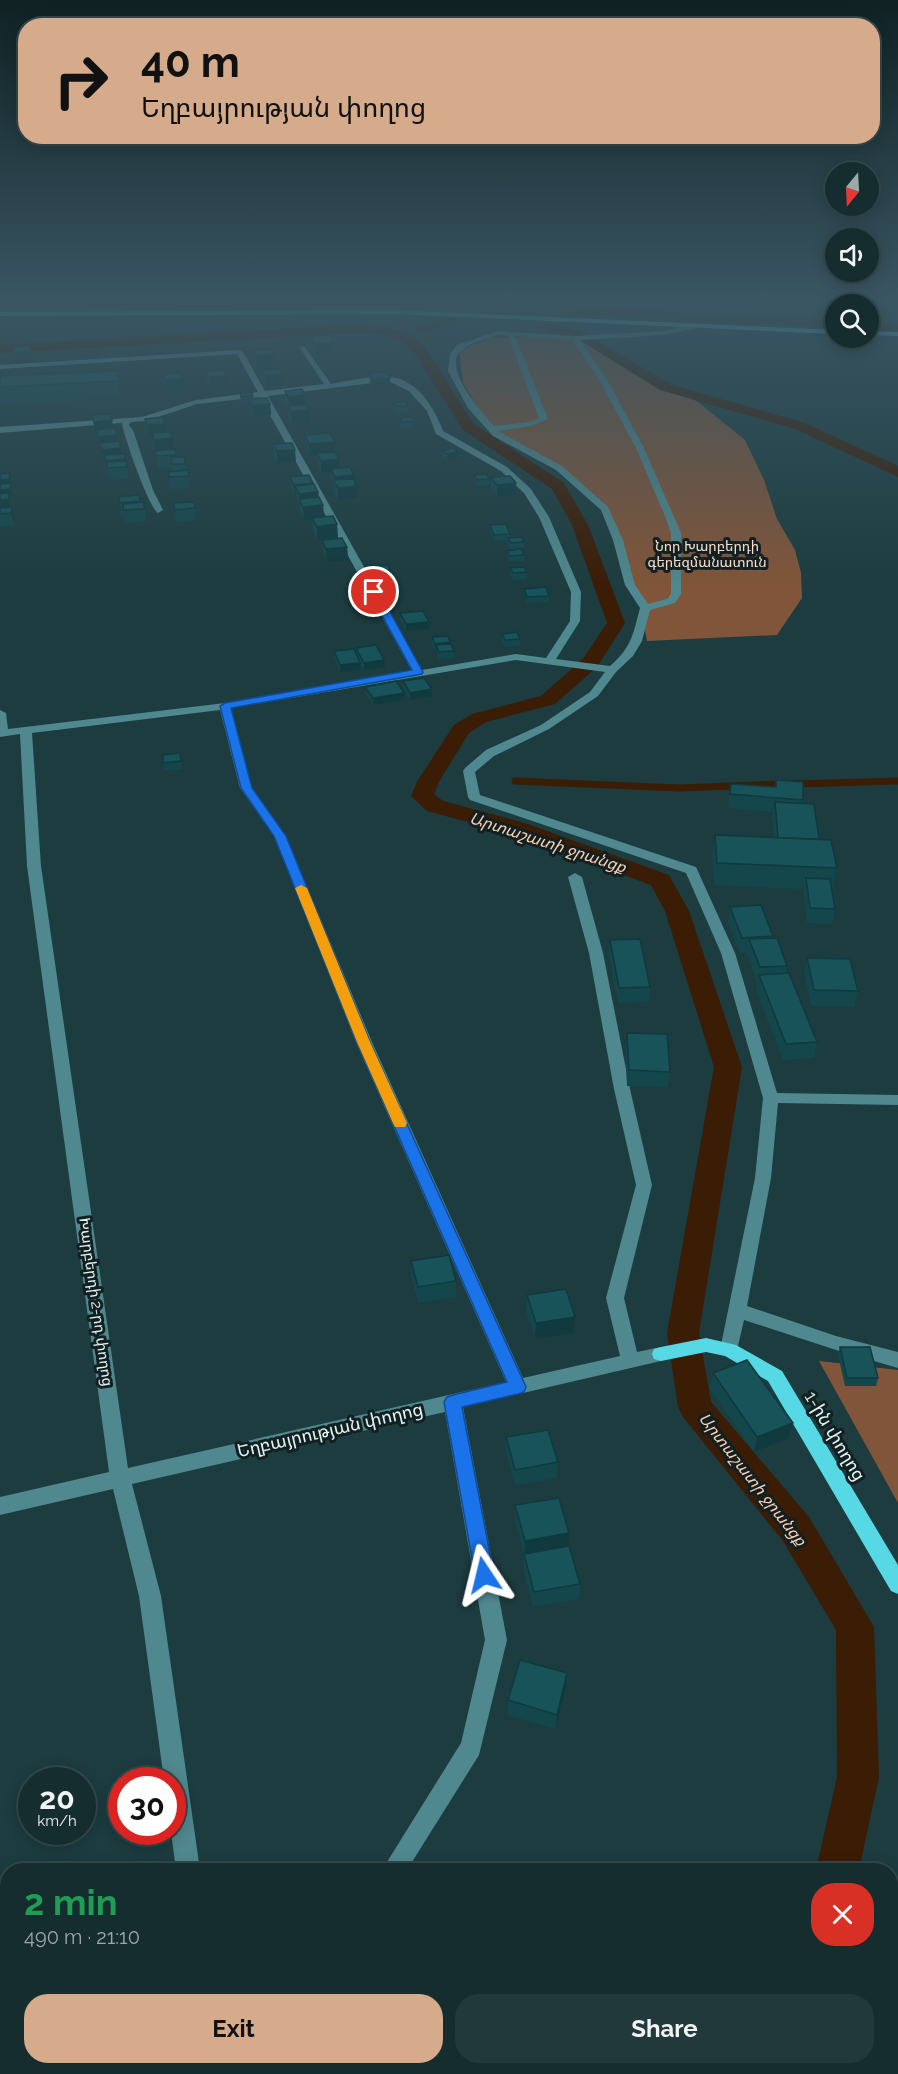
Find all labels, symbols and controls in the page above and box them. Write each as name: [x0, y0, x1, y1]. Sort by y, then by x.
text: 40 m: [141, 38, 240, 87]
icon: right: [42, 42, 120, 120]
text: Եղբայրության փողոց: [141, 92, 426, 123]
north arrow: [825, 162, 879, 216]
map controls: [825, 162, 879, 348]
button: sound: [825, 228, 879, 282]
button: search: [825, 294, 879, 348]
park label: Նոր Խարբերդի գերեզմանատուն: [647, 538, 767, 570]
pin: [348, 566, 399, 617]
icon: arrive: [357, 575, 390, 608]
water label: Արտաշատի ջրանցք: [467, 808, 630, 877]
street label: Խարբերդի 2-րդ փողոց: [75, 1216, 117, 1388]
street label: 1-ին փողոց: [801, 1387, 870, 1484]
street label: Եղբայրության փողոց: [235, 1398, 425, 1461]
water label: Արտաշատի ջրանցք: [695, 1409, 811, 1551]
position arrow: [452, 1543, 516, 1607]
speed limit sign: 30: [108, 1767, 186, 1845]
text: 20: [39, 1781, 75, 1816]
text: km/h: [37, 1812, 77, 1830]
text: 2 min: [24, 1881, 117, 1923]
button: close: [811, 1883, 874, 1946]
text: 490 m · 21:10: [24, 1925, 140, 1949]
button: Exit: [24, 1994, 443, 2063]
button: Share: [455, 1994, 874, 2063]

